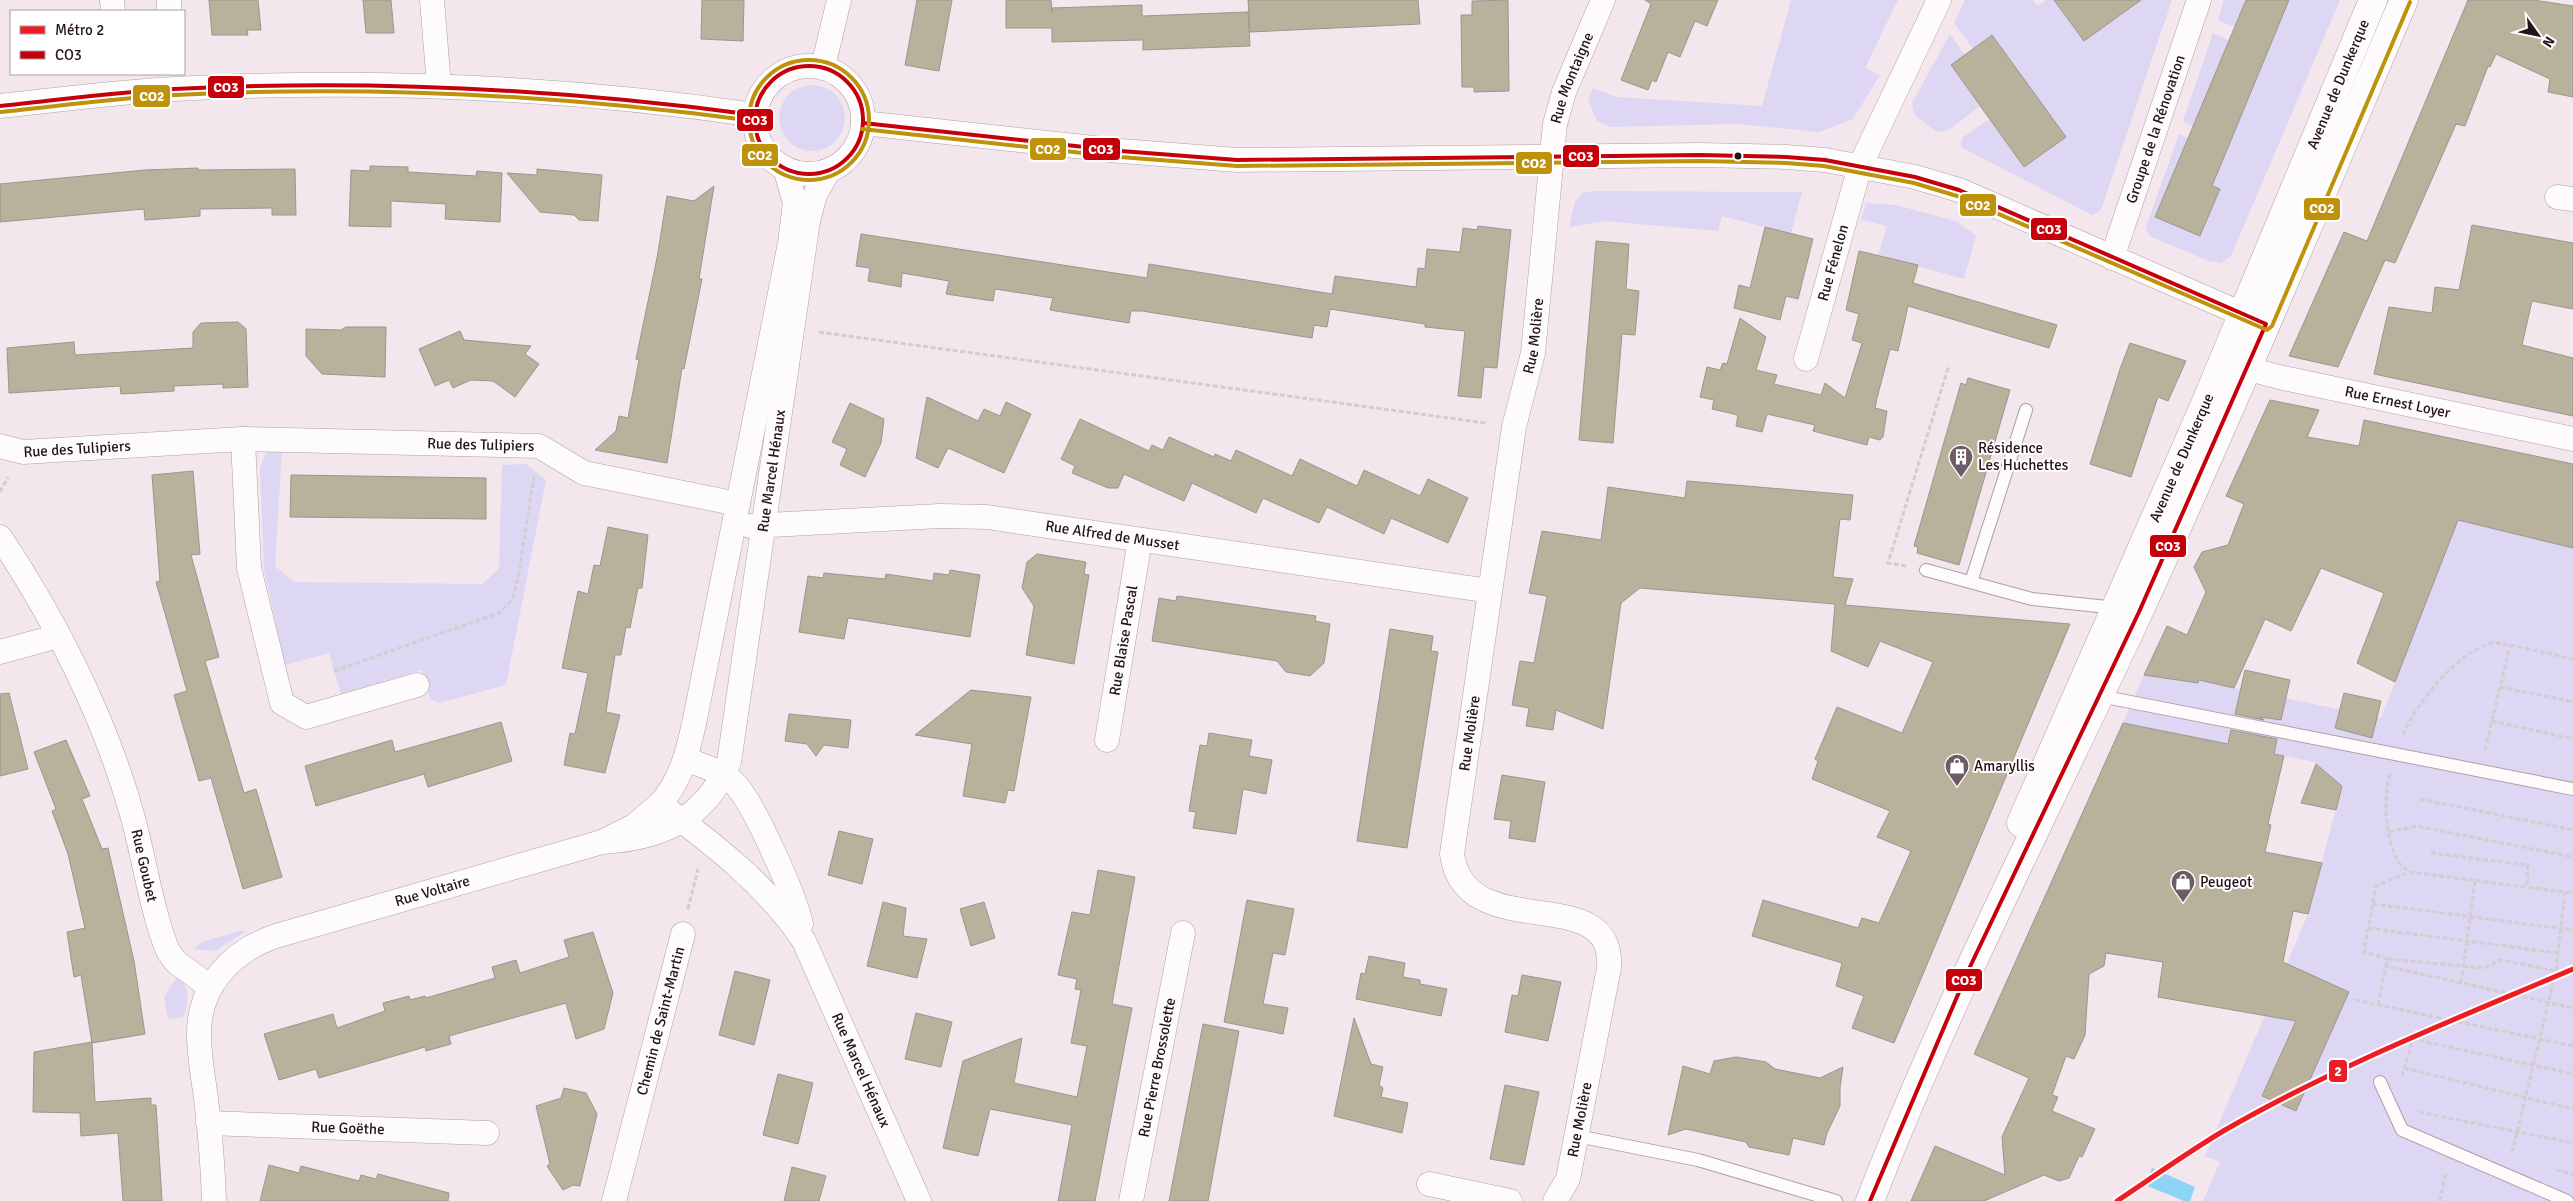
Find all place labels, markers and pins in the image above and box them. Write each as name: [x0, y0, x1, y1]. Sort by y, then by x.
unlabelled marker: [1733, 151, 1743, 161]
place label: Résidence Les Huchettes: [1978, 439, 2069, 474]
building icon: Résidence Les Huchettes: [1948, 444, 1974, 478]
shop icon: Amaryllis: [1944, 753, 1970, 787]
place label: Amaryllis: [1974, 757, 2035, 775]
shop icon: Peugeot: [2170, 869, 2196, 903]
place label: Peugeot: [2200, 873, 2252, 891]

